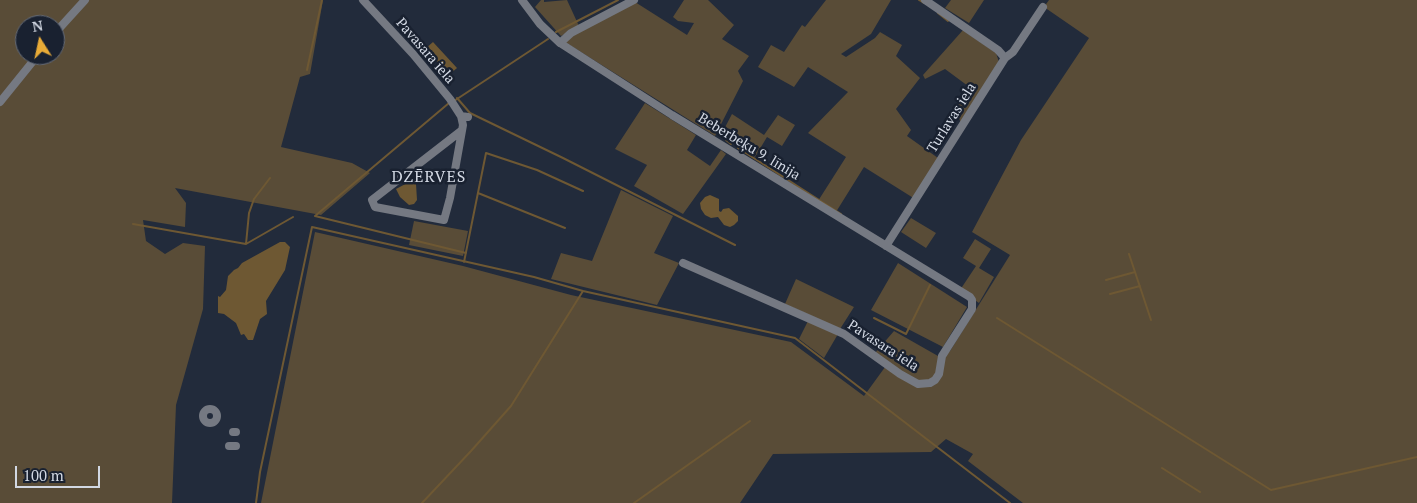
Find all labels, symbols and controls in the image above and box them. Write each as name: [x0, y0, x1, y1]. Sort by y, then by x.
north arrow: [15, 15, 65, 65]
text: N: [31, 15, 44, 36]
street label: Pavasara iela: [392, 15, 458, 87]
street label: Turlavas iela: [924, 80, 980, 156]
street label: Beberbeķu 9. līnija: [695, 110, 803, 184]
district label: DZĒRVES: [391, 167, 467, 187]
street label: Pavasara iela: [844, 317, 922, 375]
scale bar: [18, 456, 102, 488]
text: 100 m: [23, 465, 64, 485]

